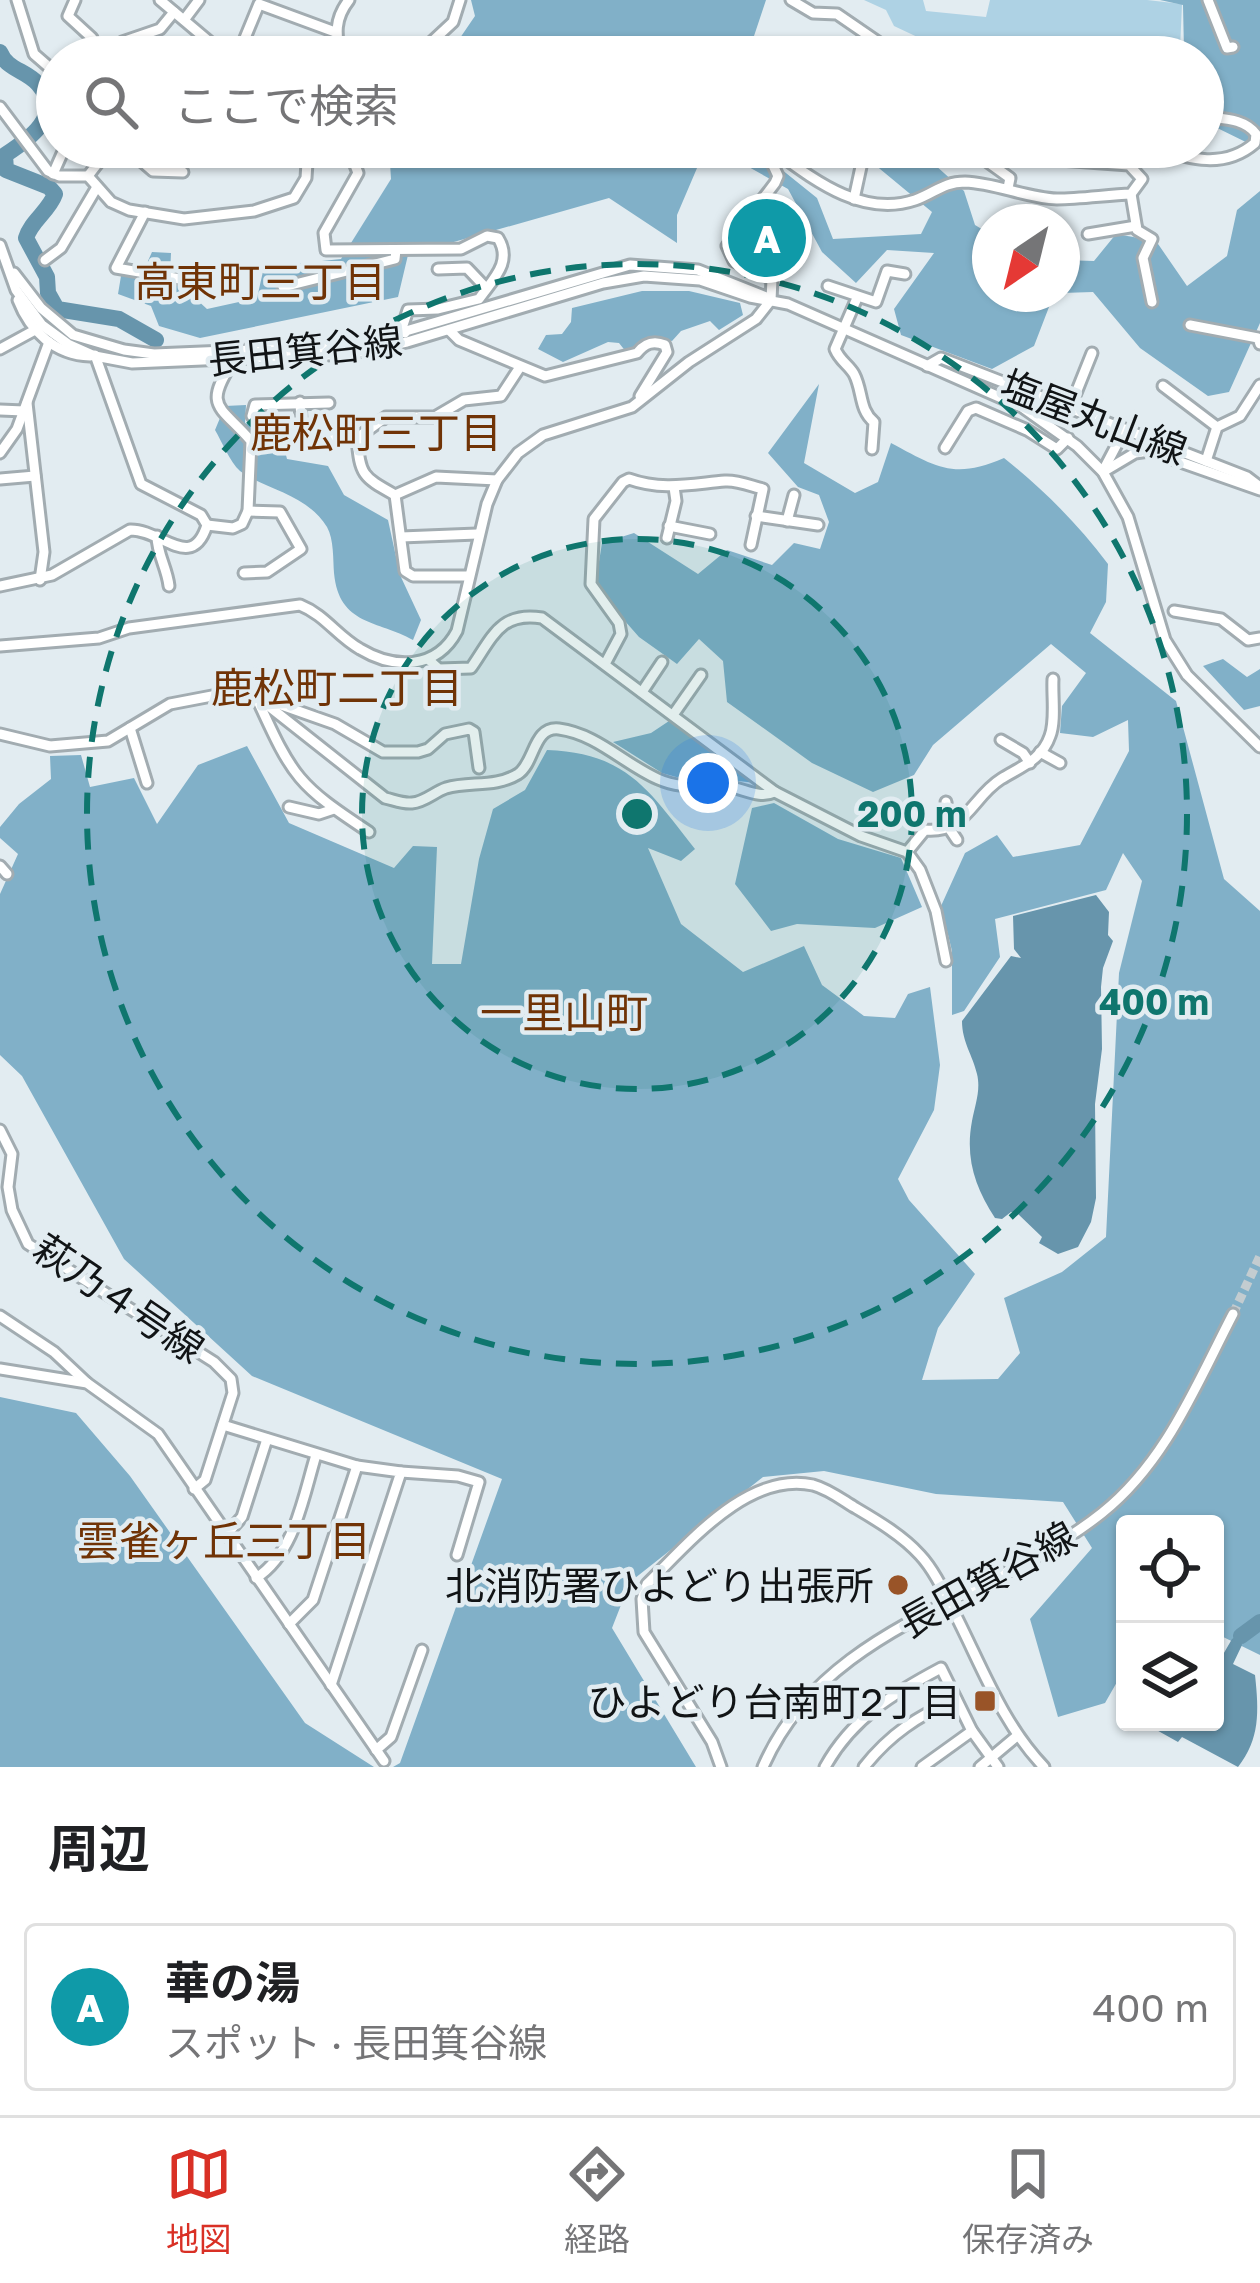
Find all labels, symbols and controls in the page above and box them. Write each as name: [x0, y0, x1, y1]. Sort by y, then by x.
search box: [36, 36, 1224, 168]
icon: search: [78, 69, 144, 135]
text: ここで検索: [174, 78, 399, 132]
pin: A: [728, 193, 806, 283]
north arrow: [972, 204, 1080, 312]
district label: 高東町三丁目: [134, 256, 386, 306]
street label: 長田箕谷線: [206, 316, 404, 384]
street label: 塩屋丸山線: [995, 360, 1193, 474]
district label: 鹿松町三丁目: [250, 407, 502, 457]
district label: 鹿松町二丁目: [211, 662, 463, 712]
your location: [678, 753, 738, 813]
text: 200 m: [857, 792, 967, 835]
centre of rings: [616, 793, 658, 835]
text: 400 m: [1099, 980, 1209, 1023]
district label: 一里山町: [480, 987, 648, 1037]
street label: 萩乃４号線: [25, 1224, 213, 1372]
street label: 長田箕谷線: [890, 1511, 1084, 1647]
district label: 雲雀ヶ丘三丁目: [77, 1515, 371, 1565]
map controls: [1116, 1515, 1224, 1731]
button: locate: [1116, 1515, 1224, 1623]
place label: 北消防署ひよどり出張所: [445, 1562, 874, 1609]
marker: 北消防署ひよどり出張所: [885, 1572, 911, 1598]
button: layers: [1116, 1623, 1224, 1731]
place label: ひよどり台南町2丁目: [587, 1678, 961, 1725]
marker: ひよどり台南町2丁目: [972, 1688, 998, 1714]
text: 周辺: [48, 1817, 150, 1878]
text: 華の湯: [165, 1955, 300, 2009]
text: A: [76, 1984, 104, 2031]
text: 400 m: [1093, 1984, 1209, 2031]
text: スポット · 長田箕谷線: [165, 2019, 547, 2066]
tab: 地図: [166, 2141, 232, 2261]
tab: 経路: [564, 2141, 630, 2261]
tab: 保存済み: [962, 2141, 1094, 2261]

